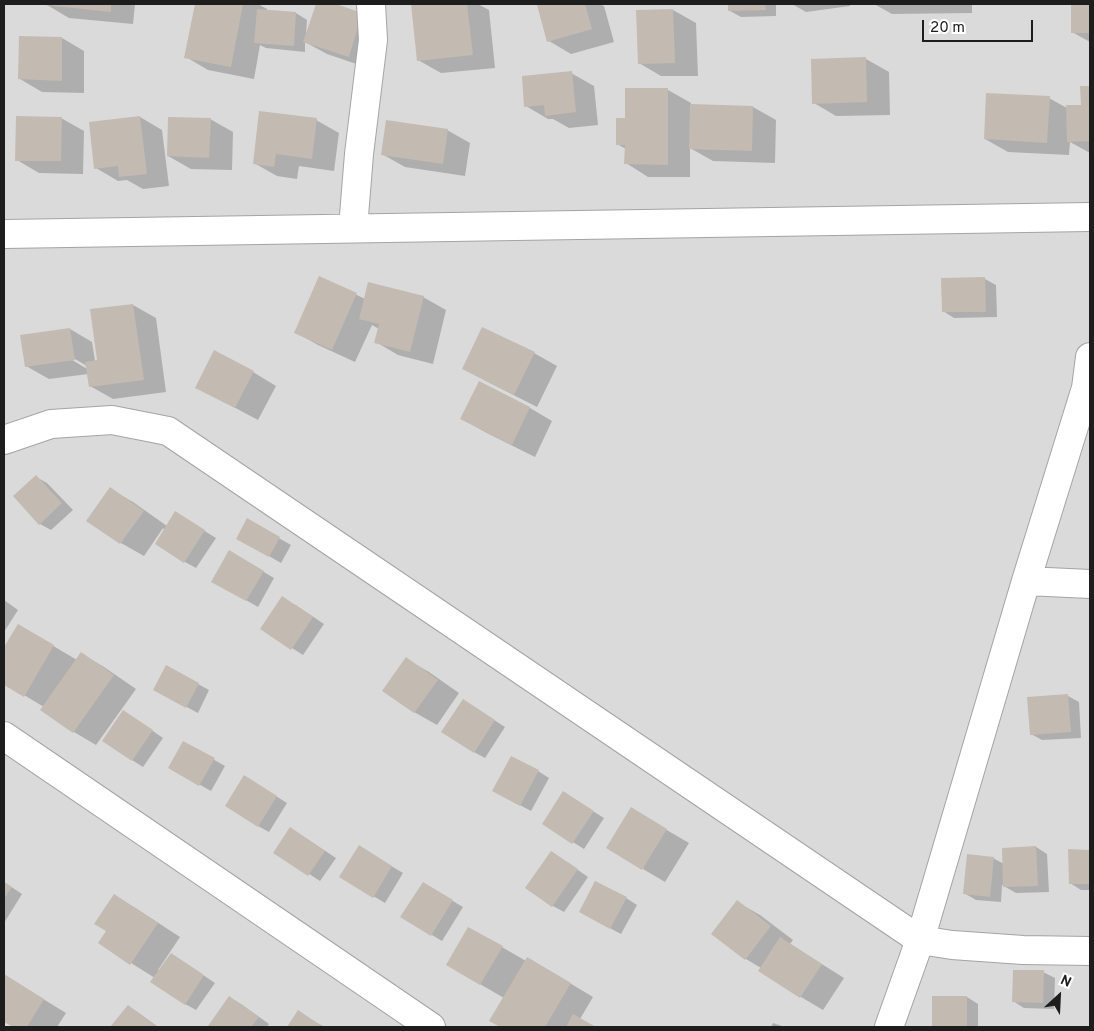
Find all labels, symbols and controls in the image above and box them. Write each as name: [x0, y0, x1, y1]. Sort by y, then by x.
scale bar: [924, 10, 1035, 42]
text: 20 m: [930, 19, 965, 38]
north arrow: [1034, 971, 1084, 1021]
text: N: [1057, 972, 1074, 992]

